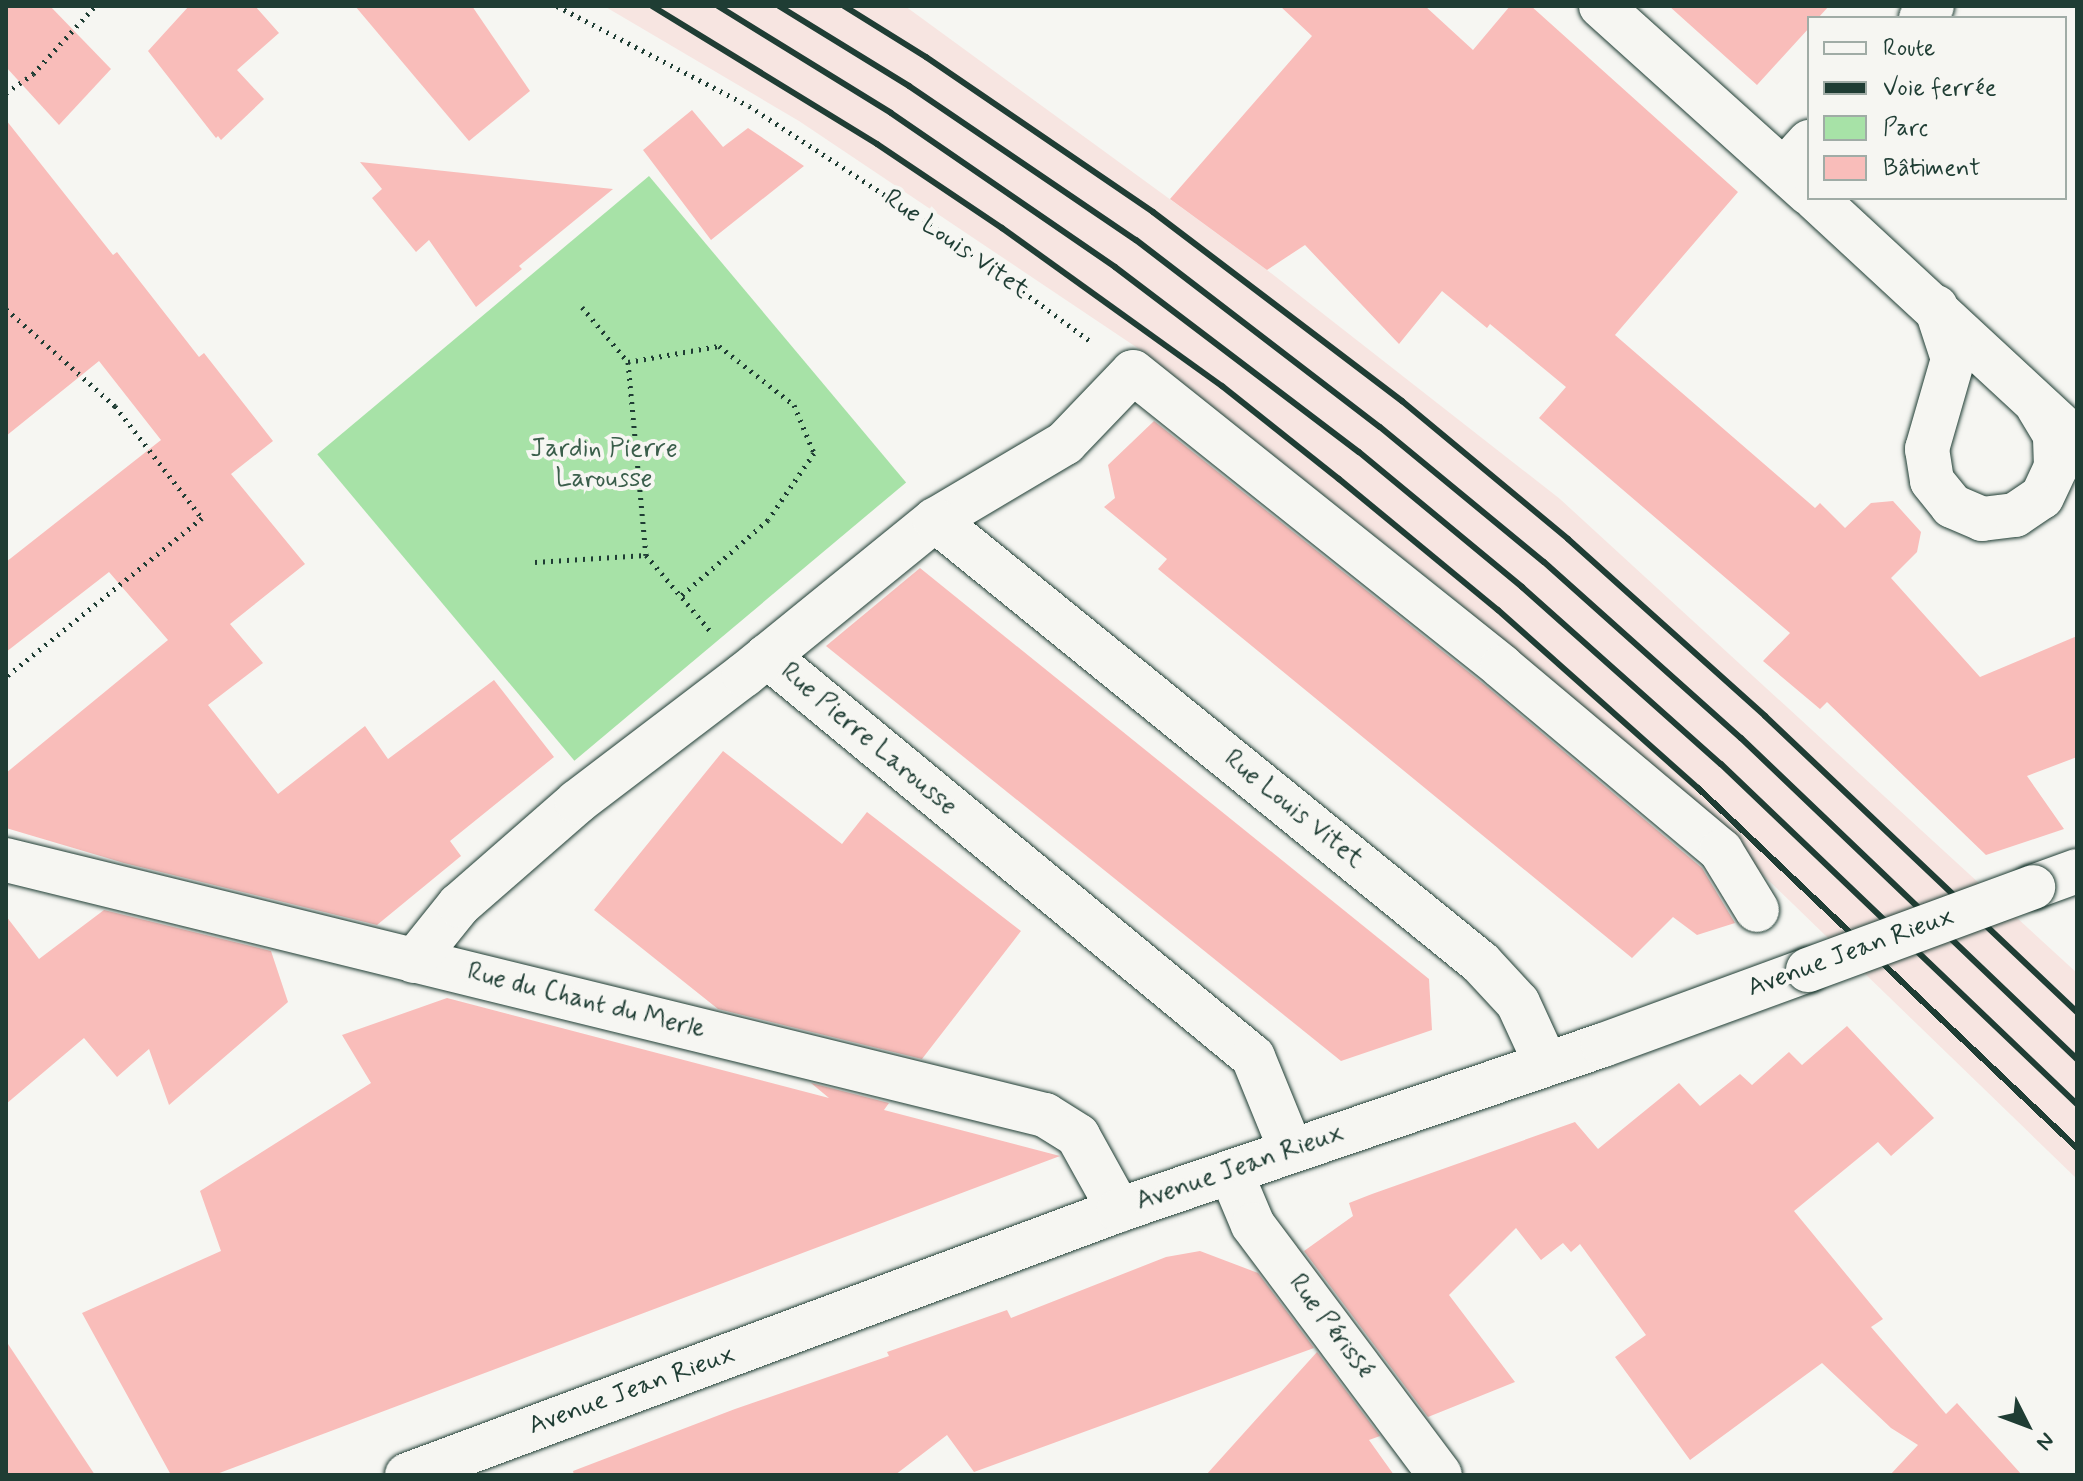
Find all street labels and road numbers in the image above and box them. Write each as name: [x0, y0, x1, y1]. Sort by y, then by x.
street label: Rue Louis Vitet: [880, 185, 1032, 305]
street label: Rue Pierre Larousse: [775, 659, 961, 821]
street label: Rue Louis Vitet: [1220, 746, 1366, 874]
street label: Avenue Jean Rieux: [1746, 902, 1956, 1004]
street label: Rue du Chant du Merle: [457, 956, 715, 1048]
street label: Avenue Jean Rieux: [1134, 1119, 1346, 1217]
street label: Rue Périssé: [1281, 1269, 1379, 1385]
street label: Avenue Jean Rieux: [527, 1340, 737, 1442]

